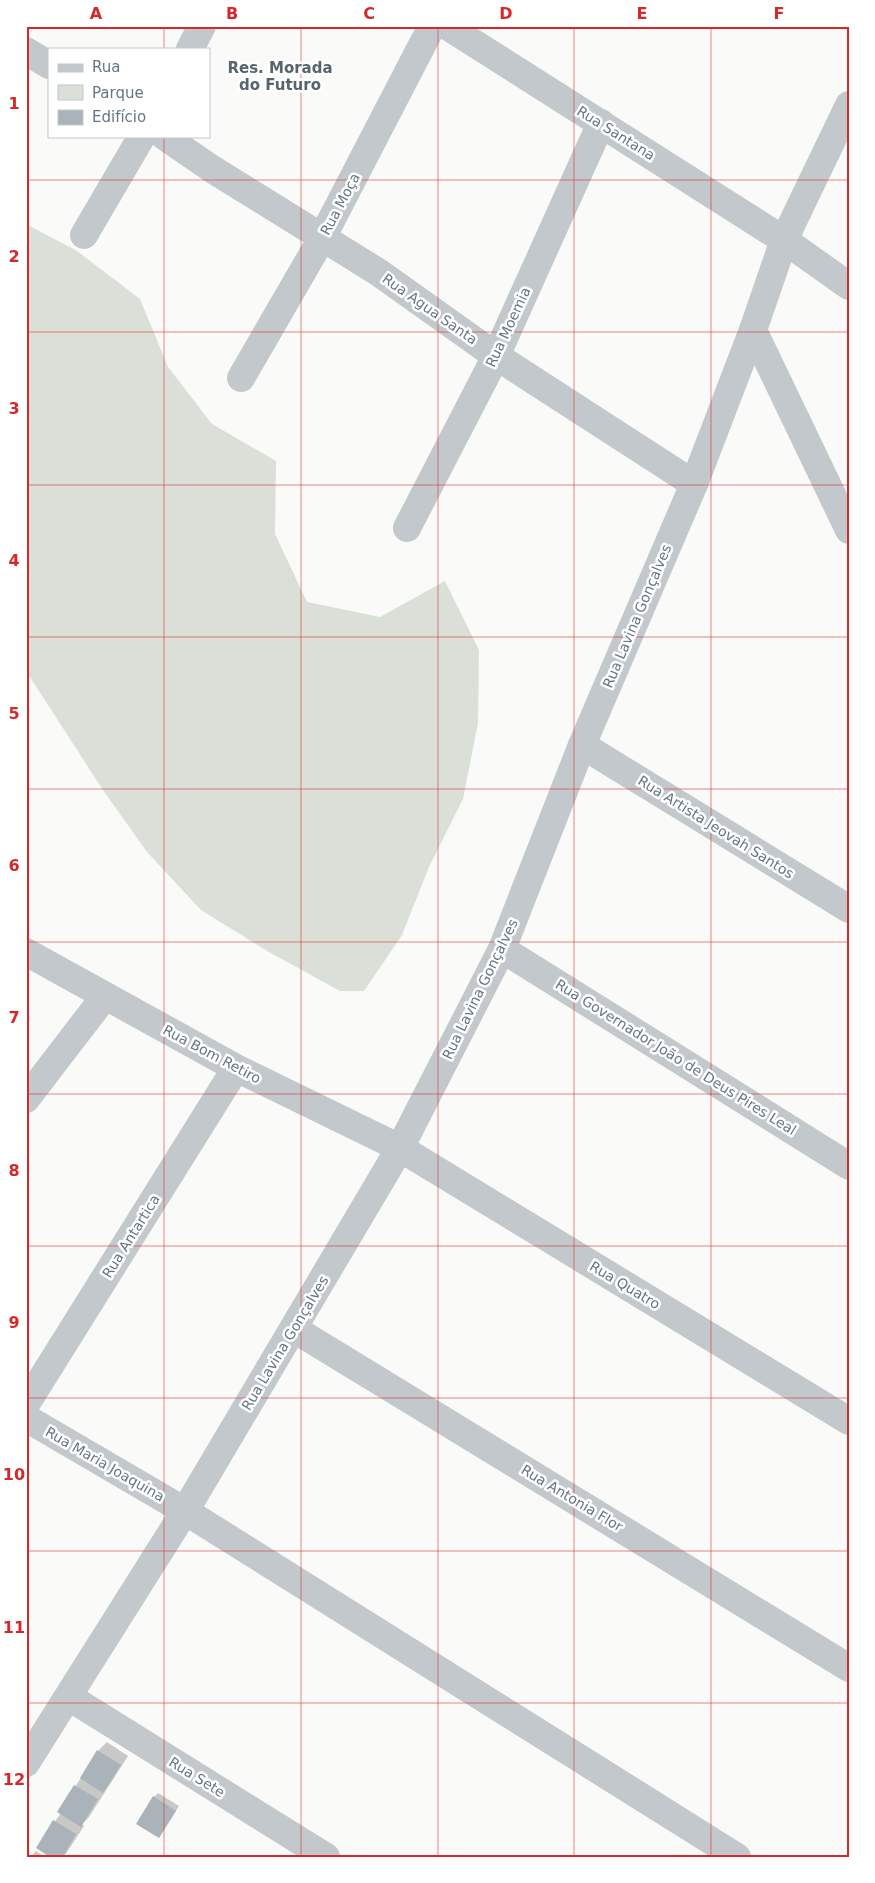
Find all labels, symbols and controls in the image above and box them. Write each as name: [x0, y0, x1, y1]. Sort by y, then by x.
text: A: [90, 4, 103, 23]
text: B: [226, 4, 238, 23]
text: C: [363, 4, 375, 23]
text: D: [499, 4, 513, 23]
text: E: [637, 4, 647, 23]
text: F: [774, 4, 784, 23]
legend: [48, 48, 210, 138]
text: Rua: [92, 58, 120, 76]
district label: Res. Morada do Futuro: [227, 59, 333, 94]
text: Parque: [92, 84, 144, 102]
text: 1: [8, 94, 20, 113]
street label: Rua Santana: [574, 103, 658, 163]
text: Edifício: [92, 108, 146, 126]
street label: Rua Moça: [317, 170, 363, 238]
text: 2: [8, 247, 20, 266]
street label: Rua Agua Santa: [380, 270, 480, 348]
street label: Rua Moemia: [482, 284, 534, 370]
text: 3: [8, 399, 20, 418]
street label: Rua Lavina Gonçalves: [600, 542, 674, 690]
text: 4: [8, 551, 20, 570]
text: 5: [8, 704, 20, 723]
street label: Rua Artista Jeovah Santos: [635, 772, 797, 882]
text: 6: [8, 856, 20, 875]
street label: Rua Lavina Gonçalves: [439, 916, 521, 1062]
street label: Rua Governador João de Deus Pires Leal: [553, 976, 799, 1138]
text: 7: [8, 1008, 20, 1027]
street label: Rua Bom Retiro: [160, 1021, 264, 1087]
text: 8: [8, 1161, 20, 1180]
street label: Rua Antartica: [99, 1192, 163, 1280]
street label: Rua Quatro: [587, 1258, 663, 1312]
street label: Rua Lavina Gonçalves: [238, 1273, 332, 1413]
text: 9: [8, 1313, 20, 1332]
street label: Rua Maria Joaquina: [43, 1423, 167, 1505]
street label: Rua Antonia Flor: [518, 1461, 626, 1535]
text: 10: [3, 1465, 25, 1484]
text: 11: [3, 1618, 25, 1637]
street label: Rua Sete: [166, 1754, 228, 1800]
text: 12: [3, 1770, 25, 1789]

